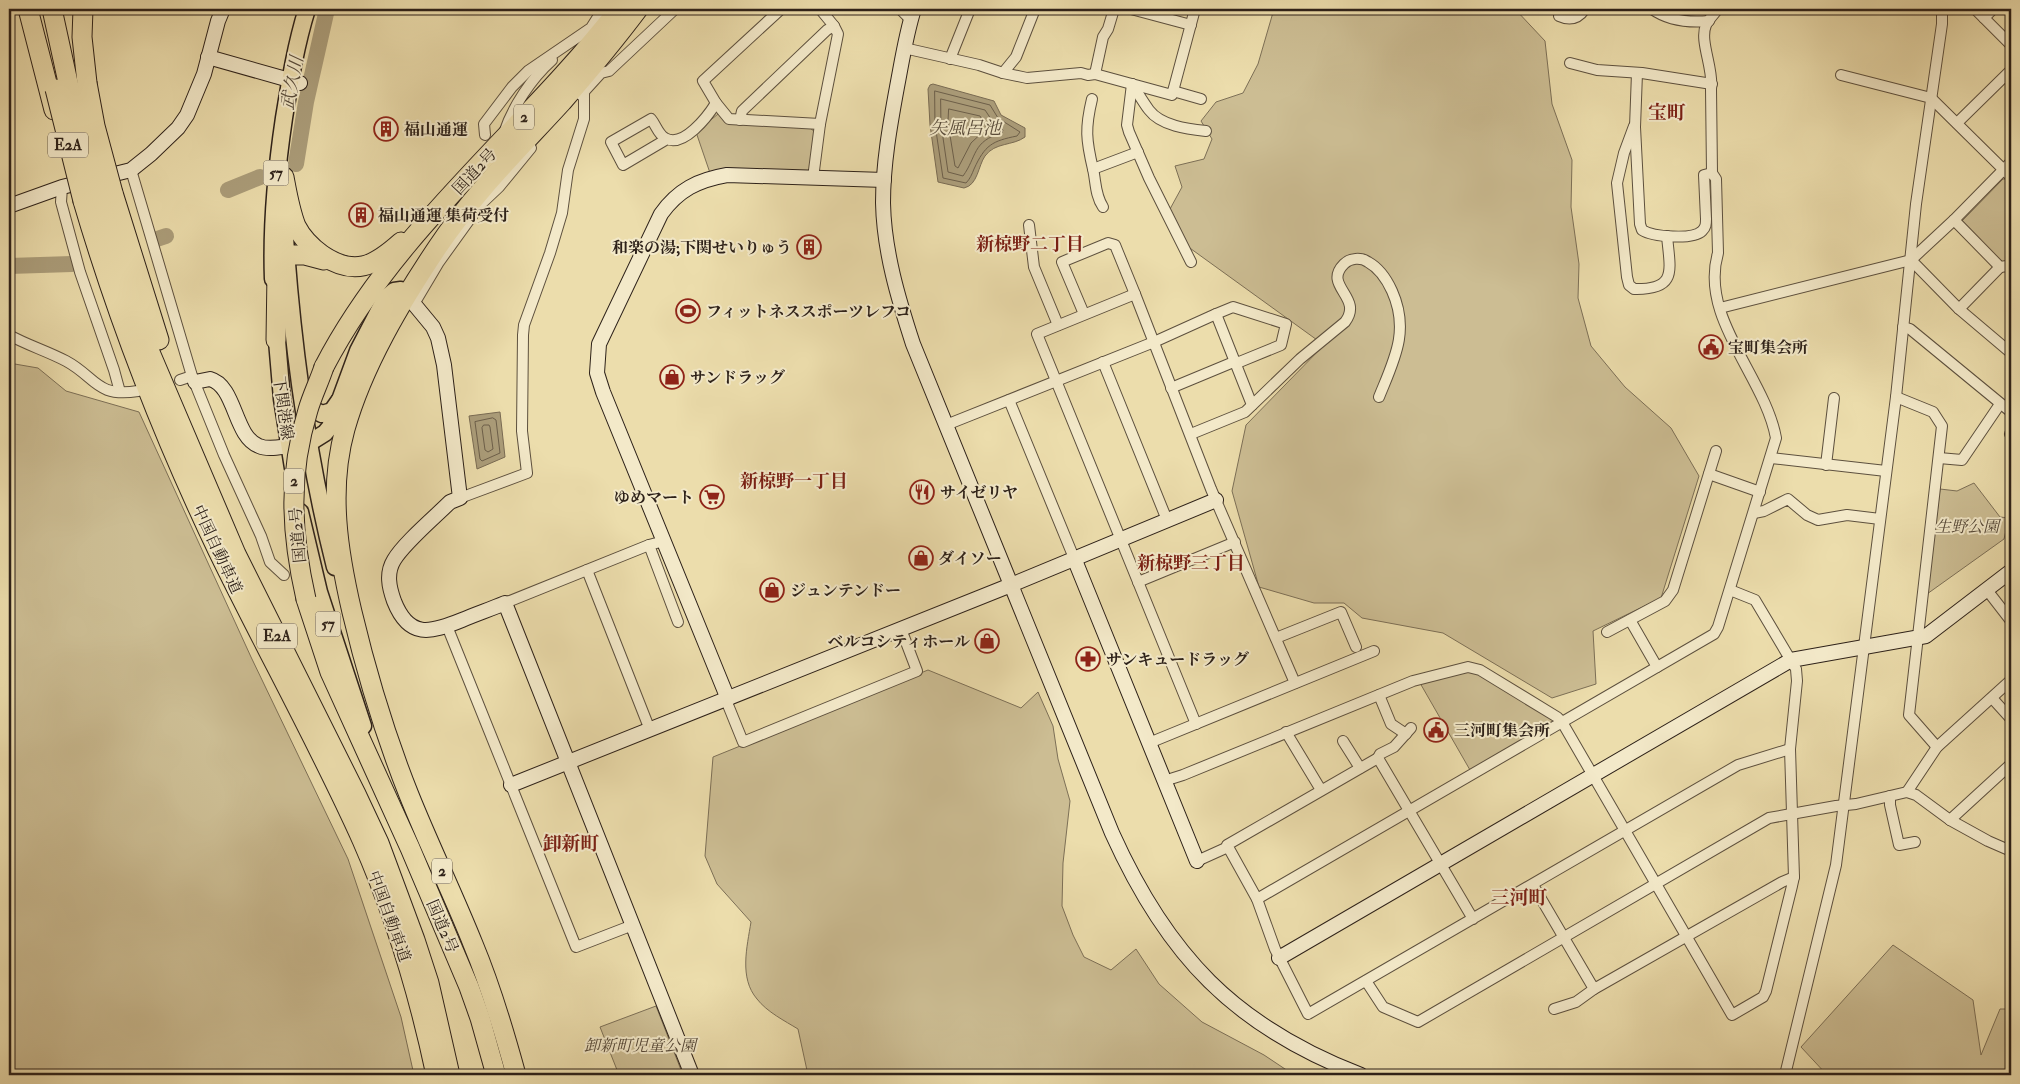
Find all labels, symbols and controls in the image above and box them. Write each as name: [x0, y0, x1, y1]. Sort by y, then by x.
water label: 武久川: [276, 52, 309, 112]
district label: 宝町: [1648, 101, 1686, 125]
road number: 2: [514, 104, 534, 130]
building icon: 福山通運: [373, 116, 399, 142]
water label: 矢風呂池: [929, 117, 1003, 140]
place label: 福山通運: [403, 120, 468, 140]
road number: E2A: [48, 132, 88, 158]
street label: 国道2号: [448, 144, 501, 199]
road number: 57: [264, 160, 288, 186]
building icon: 福山通運 集荷受付: [348, 202, 374, 228]
place label: 福山通運 集荷受付: [377, 206, 509, 226]
district label: 新椋野二丁目: [976, 233, 1084, 256]
building icon: 和楽の湯;下関せいりゅう: [796, 234, 822, 260]
place label: 和楽の湯;下関せいりゅう: [612, 238, 792, 258]
sports icon: フィットネススポーツレフコ: [675, 298, 701, 324]
place label: フィットネススポーツレフコ: [706, 302, 911, 322]
public building icon: 宝町集会所: [1698, 334, 1724, 360]
place label: 宝町集会所: [1728, 338, 1808, 358]
shop icon: サンドラッグ: [659, 364, 685, 390]
place label: サンドラッグ: [690, 368, 785, 388]
street label: 下関港線: [269, 375, 297, 441]
road number: 2: [284, 468, 304, 494]
district label: 新椋野一丁目: [740, 470, 848, 493]
restaurant icon: サイゼリヤ: [909, 479, 935, 505]
place label: サイゼリヤ: [940, 483, 1018, 503]
supermarket icon: ゆめマート: [699, 484, 725, 510]
place label: ゆめマート: [614, 488, 694, 508]
street label: 中国自動車道: [188, 502, 246, 597]
street label: 国道2号: [286, 506, 310, 564]
park label: 生野公園: [1935, 517, 2002, 537]
shop icon: ダイソー: [908, 545, 934, 571]
place label: ダイソー: [938, 549, 1002, 569]
district label: 新椋野三丁目: [1137, 552, 1245, 575]
shop icon: ジュンテンドー: [759, 577, 785, 603]
place label: ジュンテンドー: [790, 581, 901, 601]
road number: 57: [316, 612, 340, 636]
road number: E2A: [257, 624, 297, 648]
shop icon: ベルコシティホール: [974, 628, 1000, 654]
place label: ベルコシティホール: [828, 632, 970, 652]
pharmacy icon: サンキュードラッグ: [1075, 646, 1101, 672]
place label: サンキュードラッグ: [1106, 650, 1249, 670]
public building icon: 三河町集会所: [1423, 717, 1449, 743]
place label: 三河町集会所: [1454, 721, 1550, 741]
district label: 卸新町: [542, 832, 600, 856]
road number: 2: [432, 858, 452, 884]
street label: 中国自動車道: [363, 868, 415, 965]
district label: 三河町: [1490, 886, 1548, 910]
street label: 国道2号: [422, 897, 462, 956]
park label: 卸新町児童公園: [584, 1036, 699, 1056]

